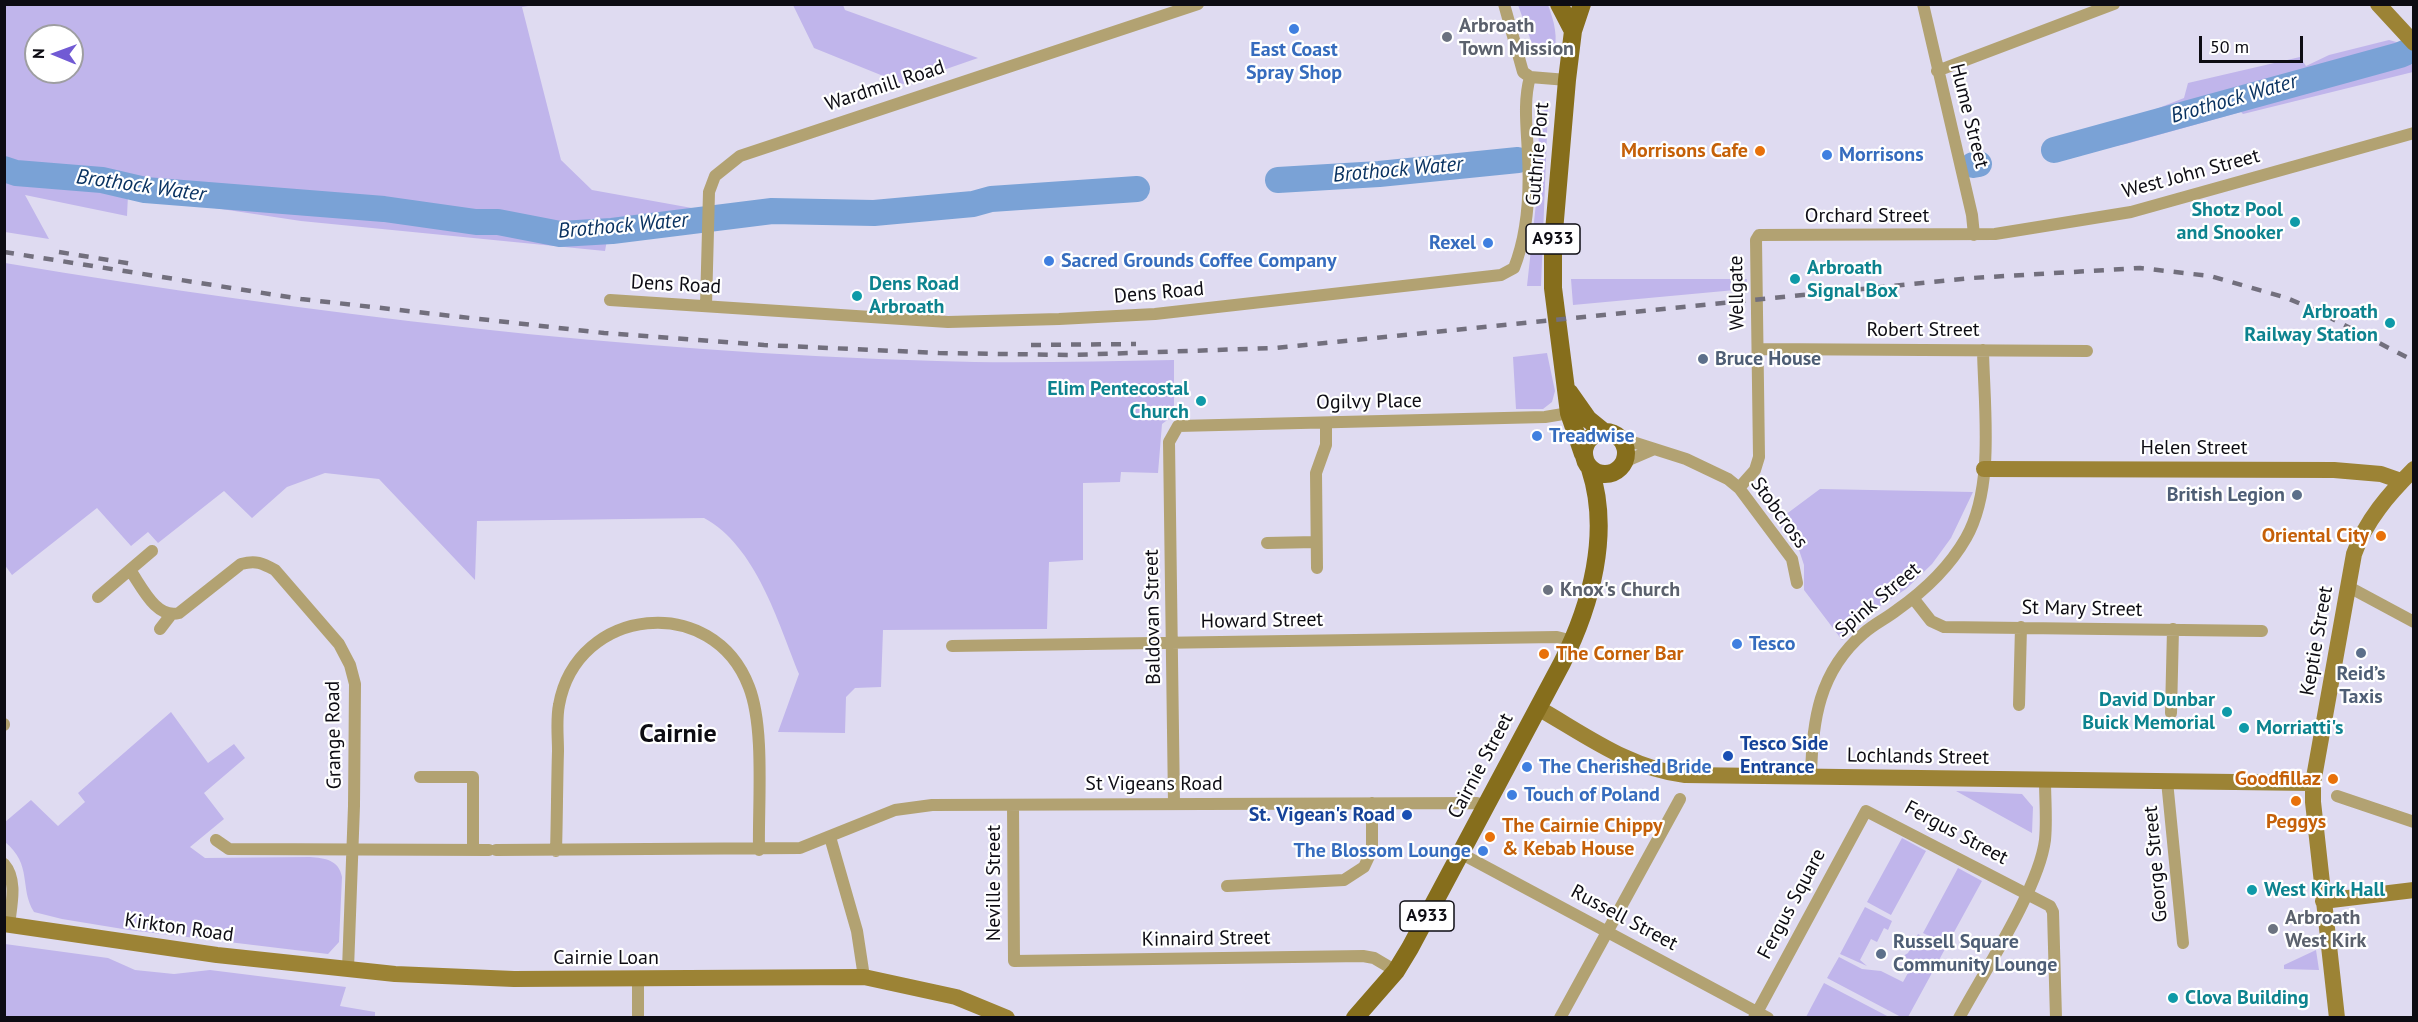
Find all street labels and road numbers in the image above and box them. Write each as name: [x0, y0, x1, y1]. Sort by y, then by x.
street label: Wardmill Road: [822, 55, 948, 117]
street label: Hume Street: [1944, 61, 1994, 171]
street label: Guthrie Port: [1522, 101, 1554, 207]
street label: West John Street: [2120, 144, 2262, 204]
street label: Orchard Street: [1805, 204, 1929, 228]
road number: A933: [1526, 224, 1580, 254]
street label: Wellgate: [1724, 255, 1750, 331]
street label: Dens Road: [630, 271, 722, 299]
street label: Dens Road: [1113, 277, 1205, 309]
street label: Robert Street: [1866, 318, 1980, 342]
street label: Ogilvy Place: [1316, 389, 1422, 415]
street label: Helen Street: [2141, 436, 2247, 460]
street label: Stobcross: [1745, 473, 1813, 553]
street label: Baldovan Street: [1140, 549, 1166, 685]
street label: Spink Street: [1831, 557, 1925, 643]
street label: Keptie Street: [2296, 584, 2338, 698]
street label: St Mary Street: [2021, 596, 2143, 622]
street label: Howard Street: [1201, 608, 1323, 634]
street label: Grange Road: [321, 681, 347, 789]
street label: Cairnie Street: [1443, 709, 1519, 823]
street label: Lochlands Street: [1847, 744, 1989, 770]
street label: St Vigeans Road: [1085, 772, 1223, 796]
street label: Fergus Street: [1900, 796, 2012, 870]
street label: George Street: [2139, 805, 2173, 923]
street label: Neville Street: [982, 825, 1006, 941]
street label: Fergus Square: [1753, 845, 1831, 963]
street label: Russell Street: [1566, 880, 1682, 956]
road number: A933: [1400, 901, 1454, 931]
street label: Kirkton Road: [123, 908, 235, 948]
street label: Kinnaird Street: [1141, 926, 1271, 952]
street label: Cairnie Loan: [553, 946, 659, 970]

